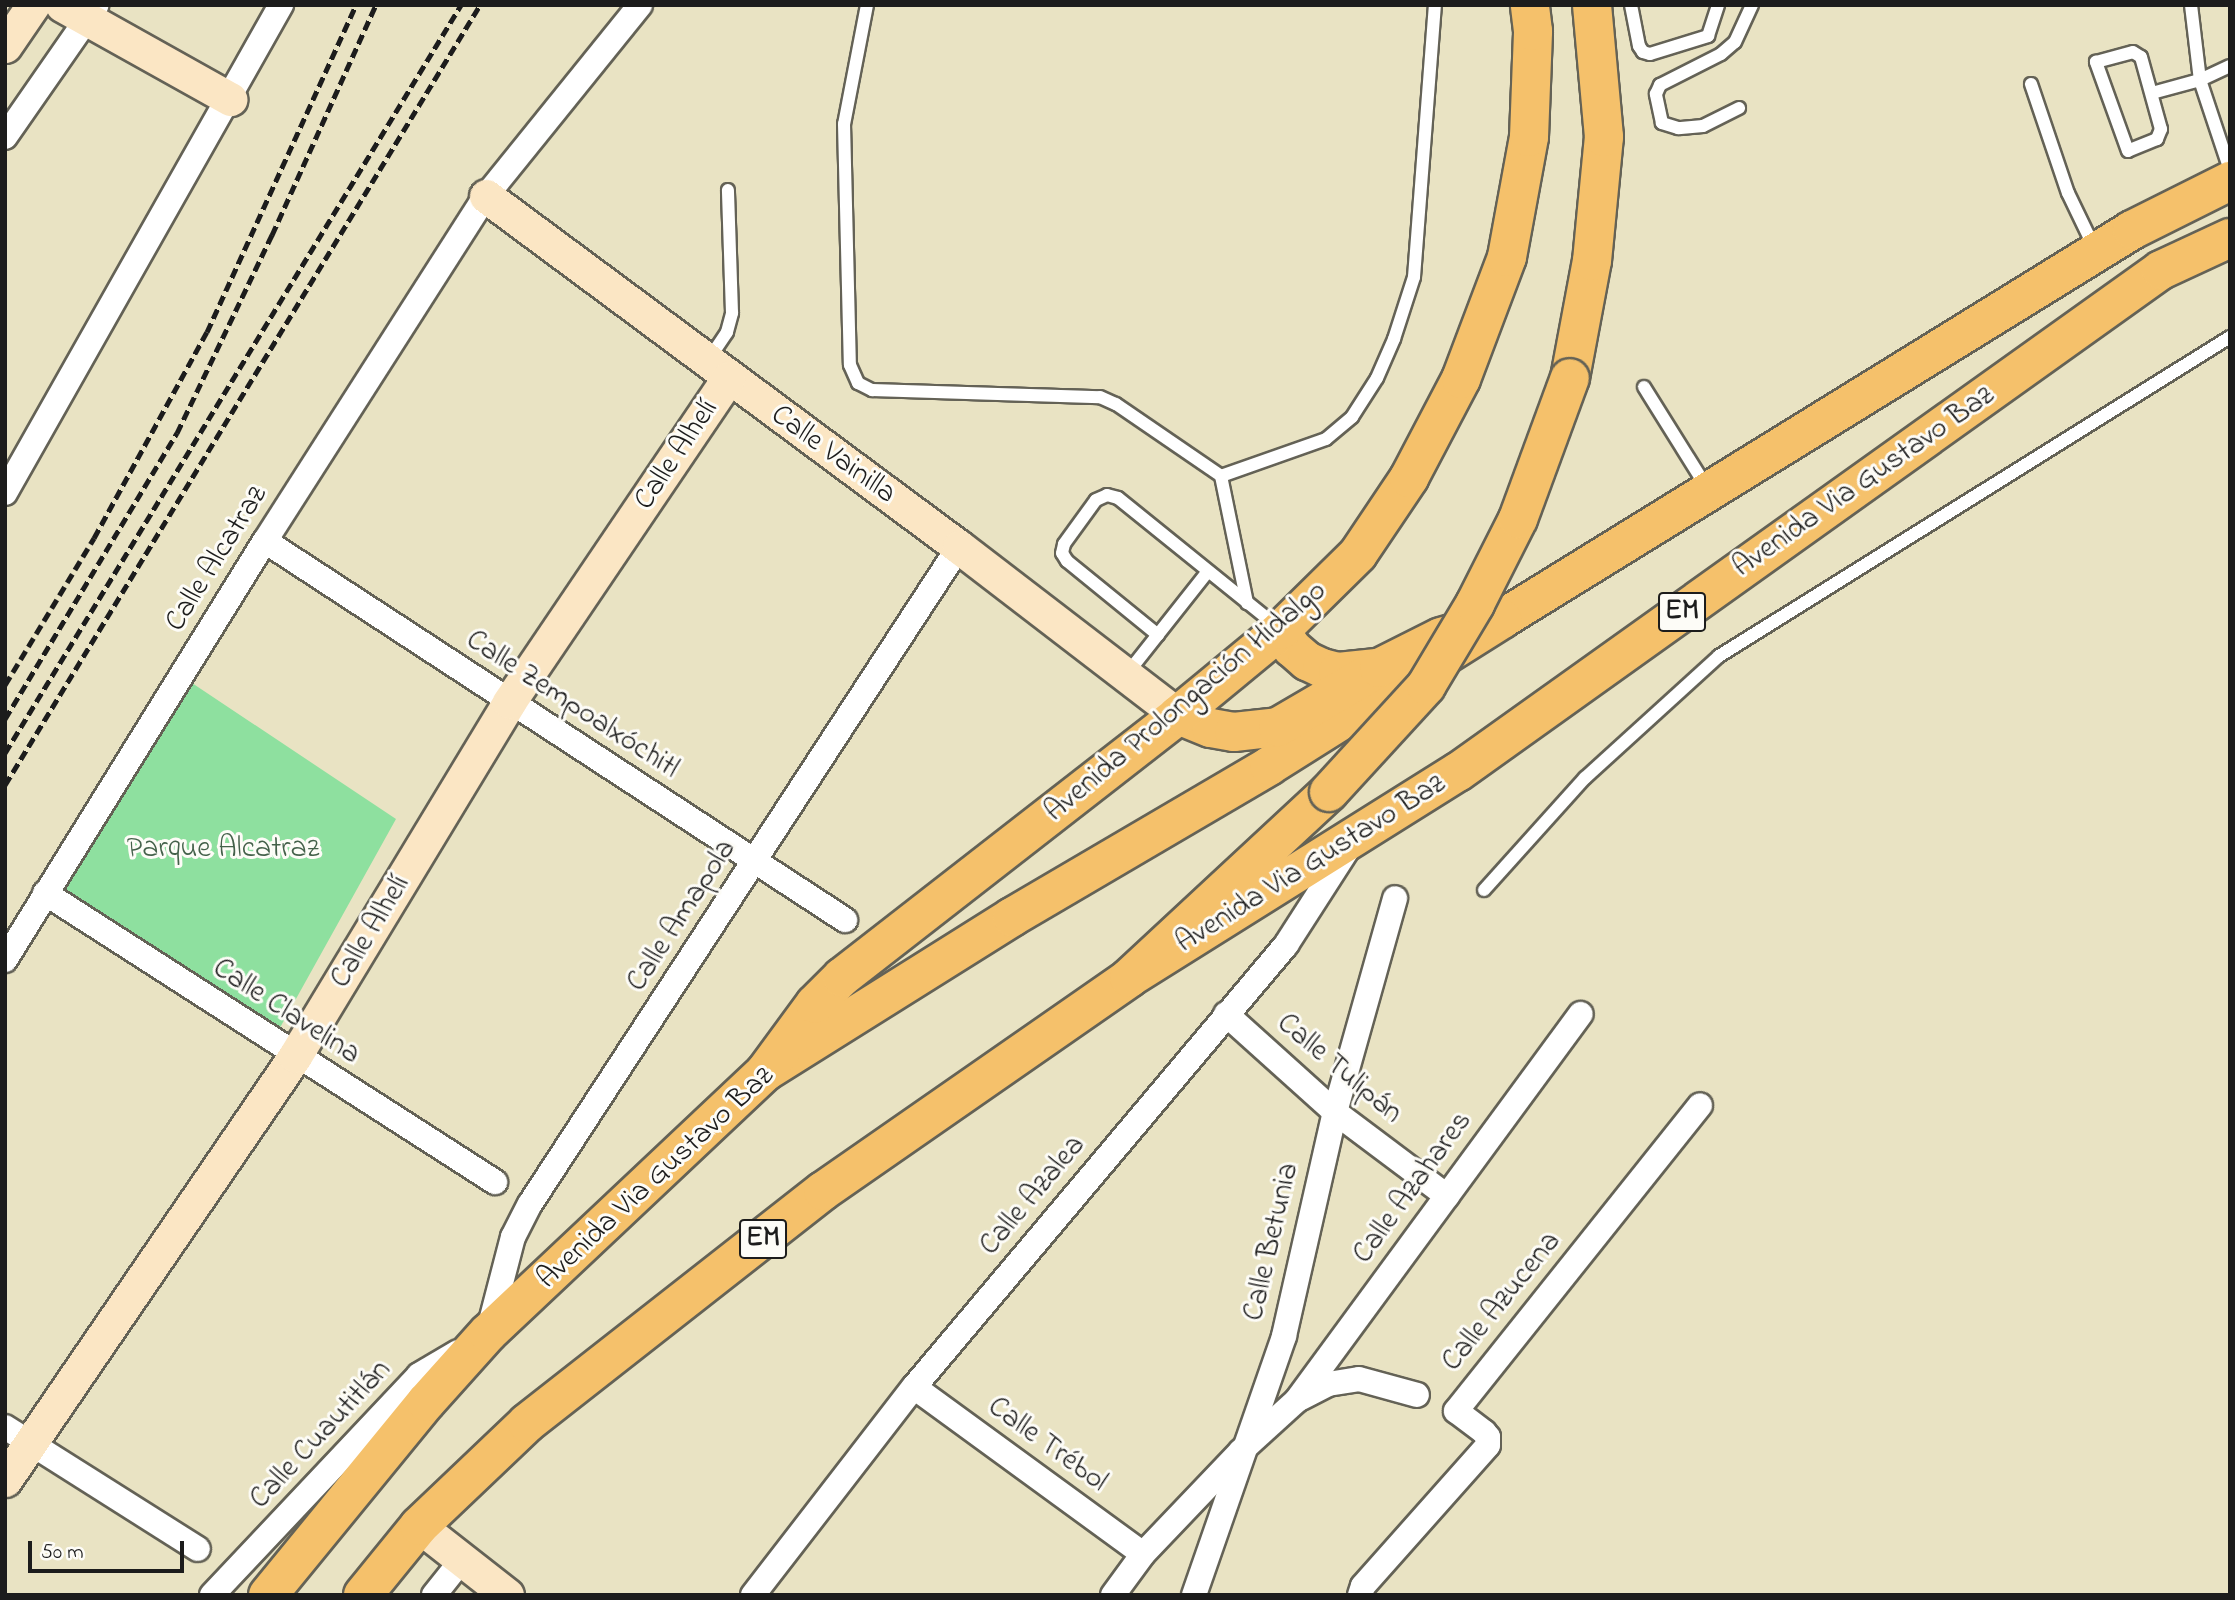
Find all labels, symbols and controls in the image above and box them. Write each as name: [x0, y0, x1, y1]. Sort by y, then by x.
street label: Avenida Via Gustavo Baz: [1726, 378, 2002, 586]
street label: Calle Alhelí: [627, 393, 727, 517]
street label: Calle Vainilla: [763, 398, 903, 512]
street label: Calle Alcatraz: [158, 480, 276, 638]
street label: Avenida Prolongación Hidalgo: [1038, 574, 1334, 830]
road number: EM: [1658, 588, 1706, 636]
street label: Calle Zempoalxóchitl: [459, 623, 685, 787]
street label: Avenida Via Gustavo Baz: [1170, 766, 1452, 962]
park label: Parque Alcatraz: [127, 831, 319, 867]
street label: Calle Amapola: [620, 833, 744, 999]
street label: Calle Alhelí: [323, 869, 419, 995]
street label: Calle Clavelina: [205, 951, 367, 1073]
street label: Calle Tulipán: [1269, 1006, 1409, 1132]
street label: Avenida Via Gustavo Baz: [530, 1059, 782, 1297]
street label: Calle Azahares: [1346, 1105, 1480, 1271]
street label: Calle Azalea: [972, 1129, 1094, 1263]
street label: Calle Betunia: [1236, 1160, 1308, 1324]
road number: EM: [738, 1214, 788, 1264]
street label: Calle Azucena: [1435, 1225, 1569, 1379]
street label: Calle Cuautitlán: [243, 1353, 399, 1517]
street label: Calle Trébol: [980, 1390, 1114, 1500]
scale bar: [32, 1526, 187, 1570]
text: 50 m: [41, 1538, 84, 1568]

